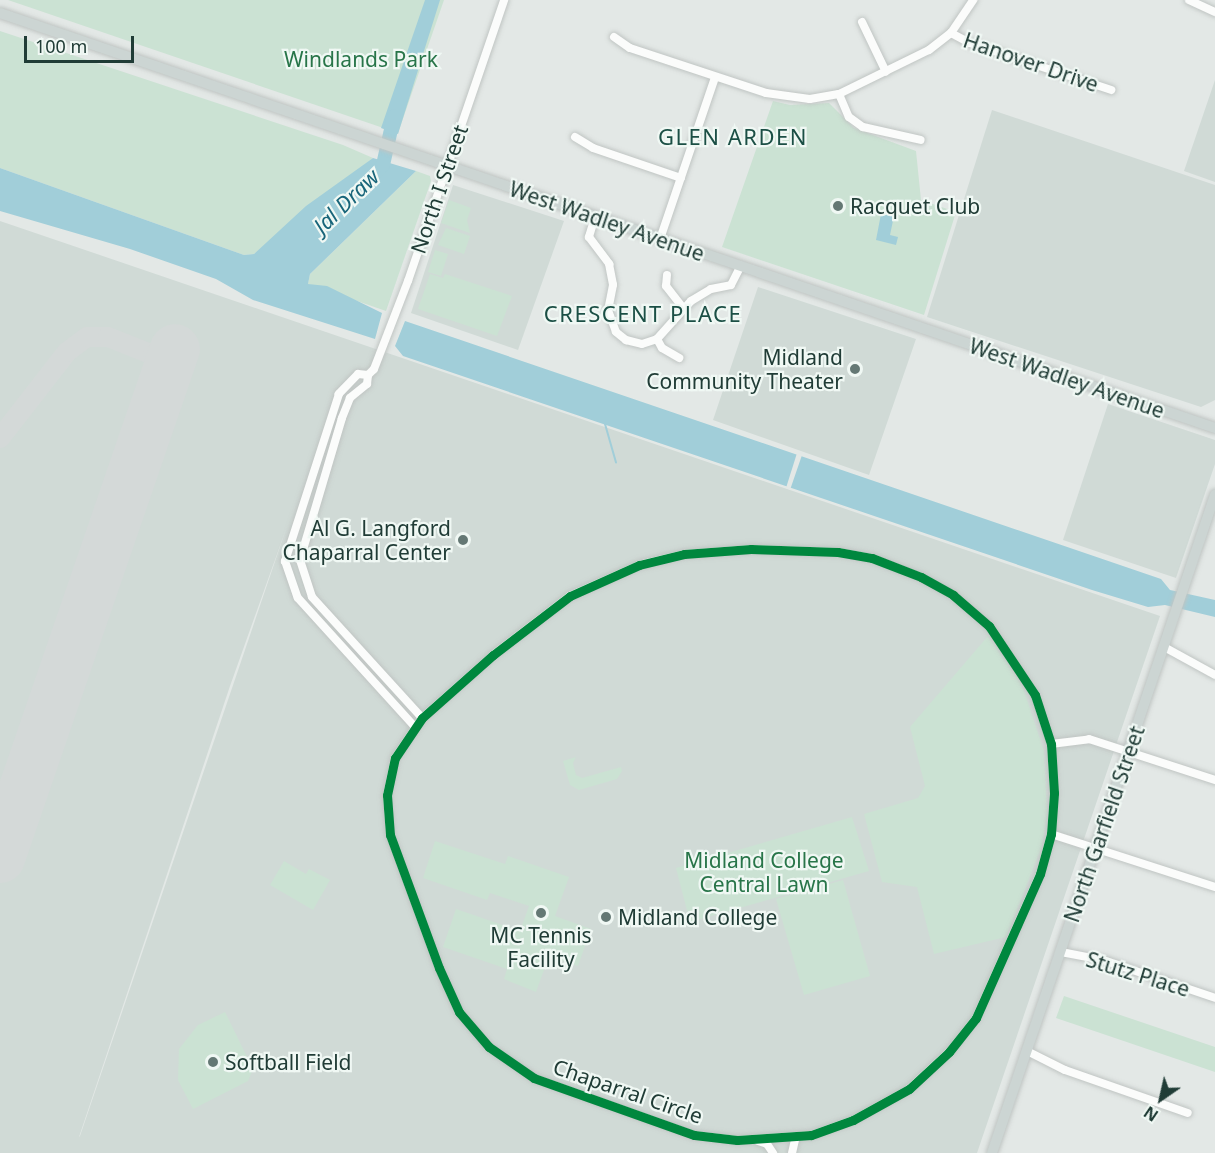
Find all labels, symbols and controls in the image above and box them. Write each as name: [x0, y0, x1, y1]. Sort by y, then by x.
scale bar: [27, 24, 136, 62]
street label: Hanover Drive: [960, 27, 1102, 97]
text: 100 m: [35, 34, 87, 58]
park label: Windlands Park: [284, 46, 438, 72]
street label: North I Street: [405, 121, 473, 257]
district label: GLEN ARDEN: [658, 124, 808, 150]
water label: Jal Draw: [308, 163, 384, 239]
street label: West Wadley Avenue: [506, 176, 708, 266]
place label: Racquet Club: [850, 193, 980, 219]
marker: Racquet Club: [831, 199, 845, 213]
district label: CRESCENT PLACE: [544, 301, 742, 327]
street label: West Wadley Avenue: [966, 333, 1168, 423]
place label: Midland Community Theater: [646, 344, 843, 394]
marker: Midland Community Theater: [848, 362, 862, 376]
place label: Al G. Langford Chaparral Center: [282, 515, 451, 565]
marker: Al G. Langford Chaparral Center: [456, 533, 470, 547]
street label: North Garfield Street: [1059, 723, 1149, 925]
park label: Midland College Central Lawn: [684, 847, 844, 897]
place label: Midland College: [618, 904, 777, 930]
marker: MC Tennis Facility: [534, 906, 548, 920]
marker: Midland College: [599, 910, 613, 924]
place label: MC Tennis Facility: [490, 922, 592, 972]
street label: Stutz Place: [1083, 946, 1193, 1002]
place label: Softball Field: [225, 1049, 352, 1075]
street label: Chaparral Circle: [550, 1054, 706, 1128]
marker: Softball Field: [206, 1055, 220, 1069]
north arrow: [1131, 1069, 1191, 1129]
text: N: [1139, 1101, 1162, 1127]

